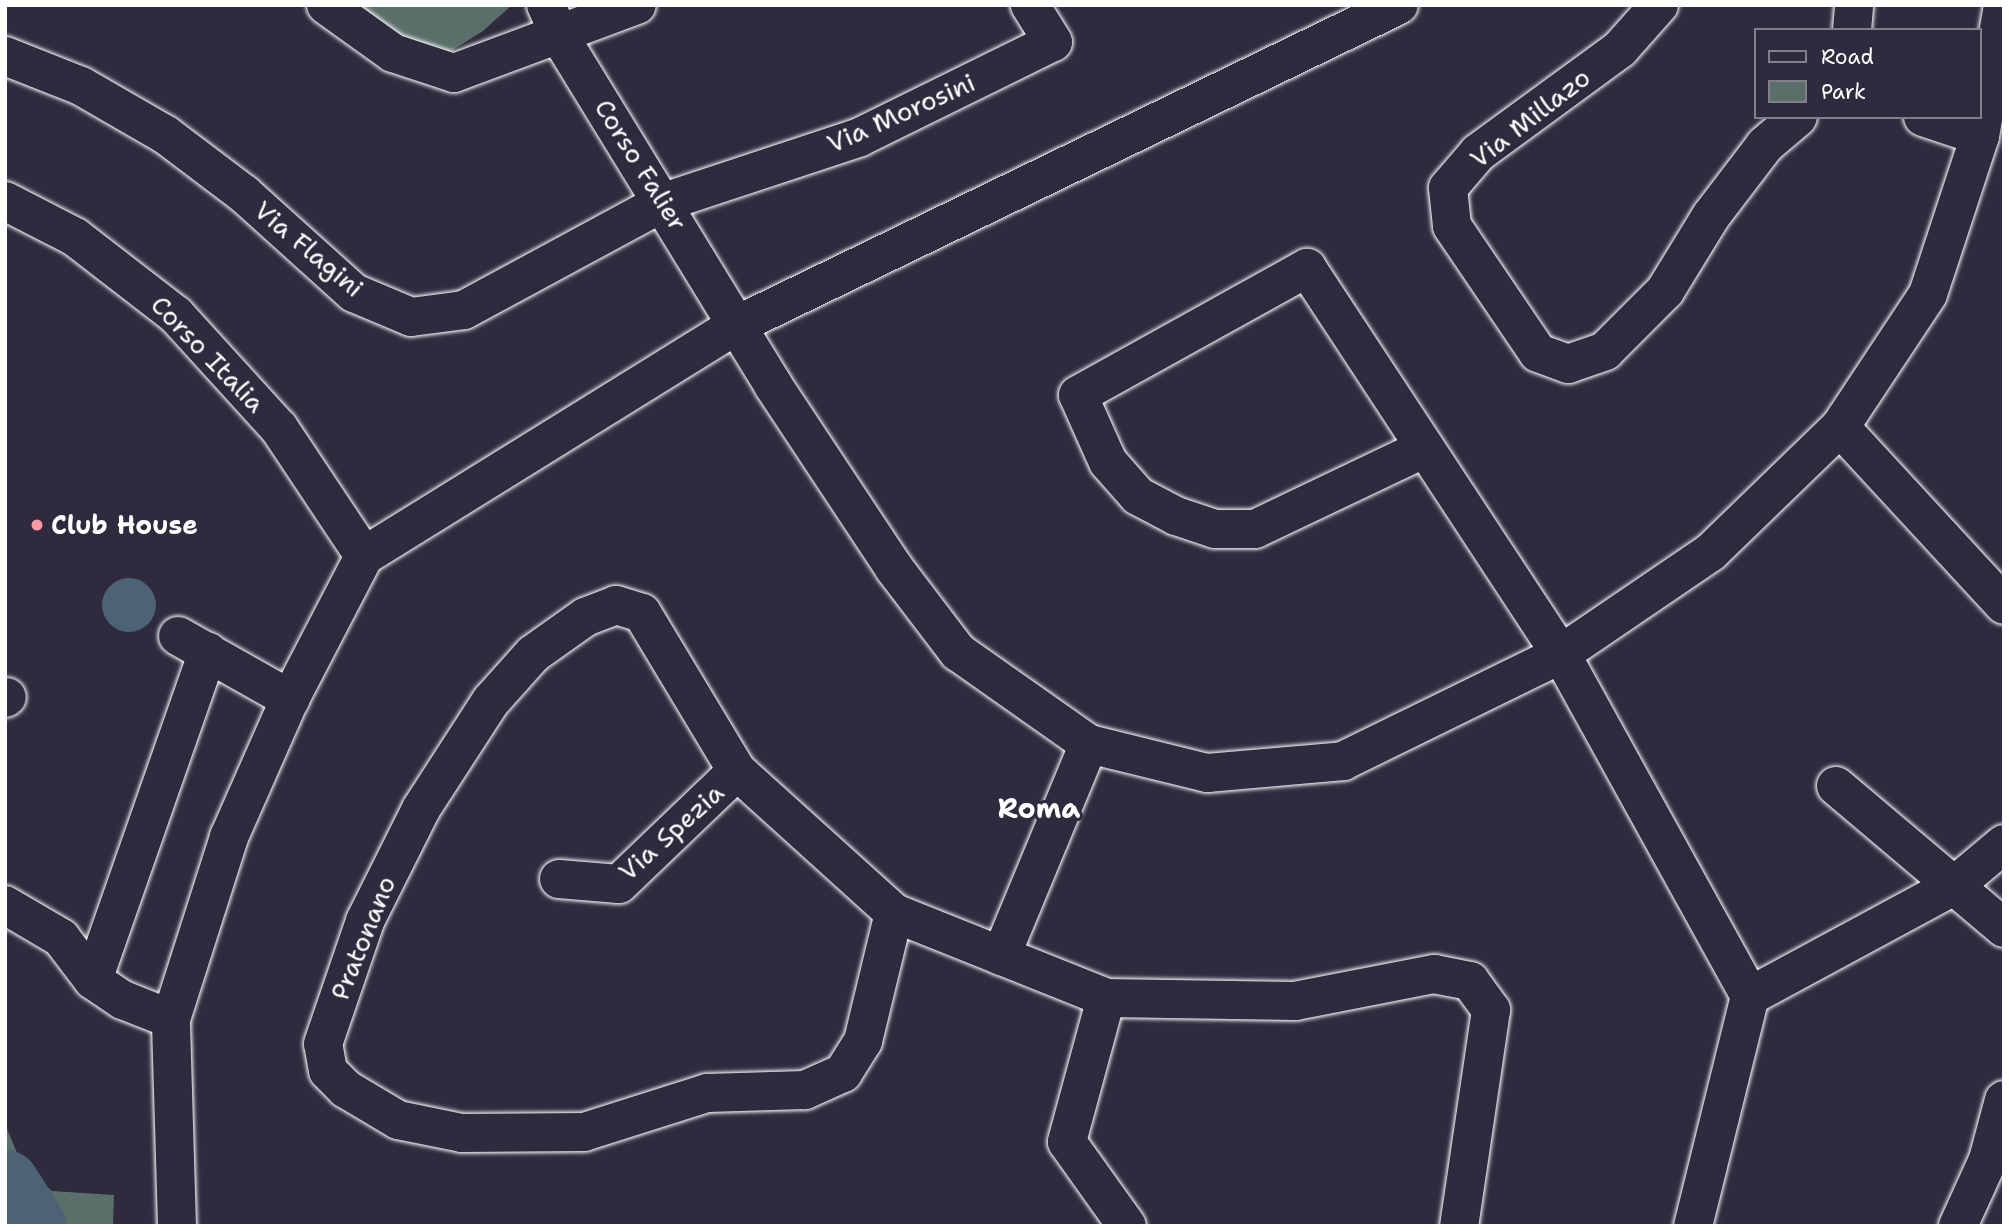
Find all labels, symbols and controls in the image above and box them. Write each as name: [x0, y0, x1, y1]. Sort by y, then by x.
legend: [1754, 28, 1981, 119]
text: Road: [1821, 43, 1874, 71]
street label: Via Millazo: [1464, 61, 1596, 175]
street label: Via Morosini: [822, 67, 980, 159]
text: Park: [1821, 78, 1866, 106]
street label: Corso Falier: [588, 93, 694, 237]
street label: Via Flagini: [248, 194, 370, 304]
street label: Corso Italia: [145, 289, 271, 419]
place label: Club House: [51, 509, 198, 541]
marker: Club House: [29, 517, 45, 533]
street label: Via Spezia: [612, 777, 730, 887]
district label: Roma: [998, 791, 1080, 825]
street label: Pratonano: [324, 872, 402, 1004]

